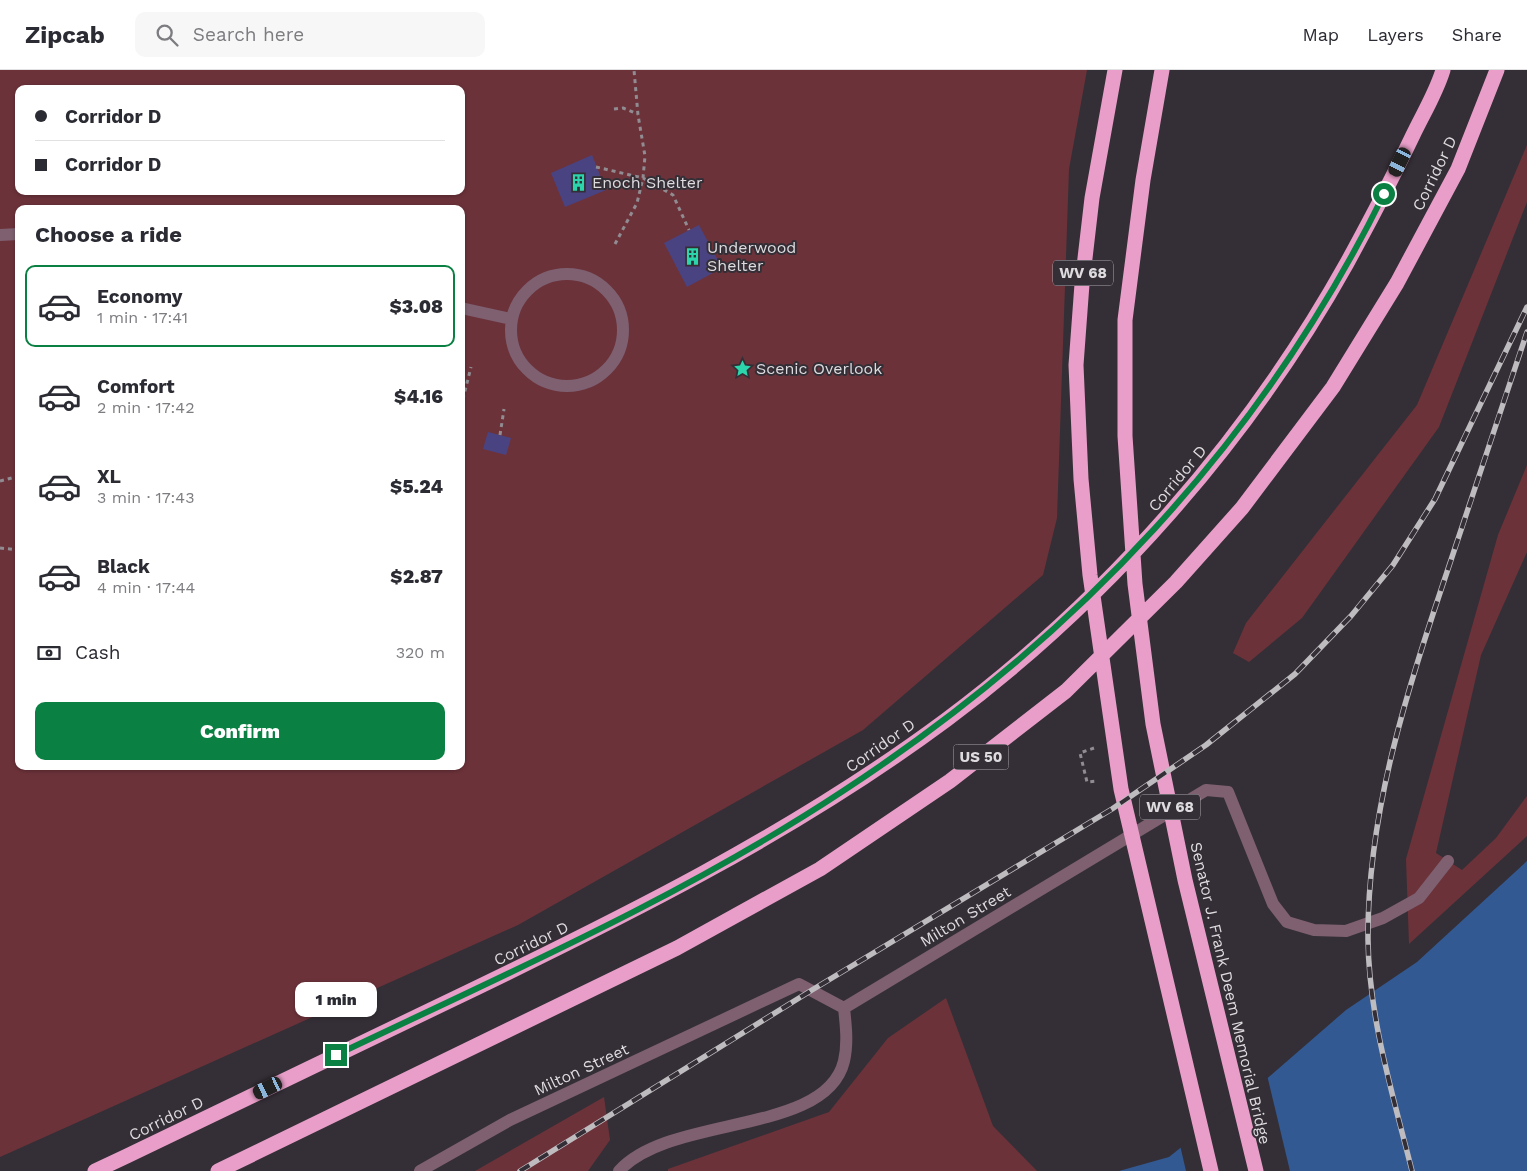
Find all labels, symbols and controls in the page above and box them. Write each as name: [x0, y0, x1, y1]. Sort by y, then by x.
search box: [135, 12, 485, 57]
text: Zipcab: [25, 21, 105, 49]
icon: search: [153, 21, 181, 49]
text: Search here: [193, 23, 304, 46]
text: Map: [1302, 24, 1339, 45]
text: Layers: [1367, 24, 1424, 45]
text: Share: [1452, 24, 1502, 45]
text: Corridor D: [65, 105, 161, 128]
street label: Corridor D: [1408, 133, 1461, 214]
car: [1386, 145, 1413, 179]
text: Corridor D: [65, 153, 161, 176]
building icon: Enoch Shelter: [568, 172, 588, 192]
place label: Enoch Shelter: [592, 173, 703, 192]
route start: [1373, 183, 1395, 205]
text: Choose a ride: [35, 222, 182, 247]
place label: Underwood Shelter: [707, 238, 796, 275]
building icon: Underwood Shelter: [683, 246, 703, 266]
road number: WV 68: [1053, 260, 1113, 286]
icon: car: [37, 284, 82, 329]
text: Economy: [97, 285, 182, 308]
text: $3.08: [389, 295, 443, 318]
text: 1 min · 17:41: [97, 308, 188, 327]
place icon: Scenic Overlook: [732, 358, 752, 378]
place label: Scenic Overlook: [756, 359, 882, 378]
icon: car: [37, 374, 82, 419]
text: Comfort: [97, 375, 175, 398]
text: $4.16: [394, 385, 443, 408]
text: 2 min · 17:42: [97, 398, 194, 417]
street label: Corridor D: [1144, 441, 1211, 515]
icon: car: [37, 464, 82, 509]
text: XL: [97, 465, 121, 488]
text: $5.24: [390, 475, 443, 498]
text: 3 min · 17:43: [97, 488, 194, 507]
icon: car: [37, 554, 82, 599]
text: Black: [97, 555, 150, 578]
text: $2.87: [390, 565, 443, 588]
text: 4 min · 17:44: [97, 578, 195, 597]
icon: cash: [35, 639, 63, 667]
text: Cash: [75, 641, 121, 664]
text: 320 m: [396, 643, 445, 662]
button: Confirm: [35, 702, 445, 760]
street label: Corridor D: [842, 714, 919, 776]
road number: US 50: [954, 744, 1008, 770]
road number: WV 68: [1140, 794, 1200, 820]
street label: Senator J. Frank Deem Memorial Bridge: [1186, 840, 1275, 1146]
street label: Milton Street: [917, 882, 1014, 951]
street label: Corridor D: [491, 917, 572, 970]
callout: 1 min: [295, 982, 377, 1018]
text: 1 min: [315, 990, 357, 1009]
street label: Milton Street: [531, 1039, 632, 1100]
route end: [325, 1044, 347, 1066]
car: [251, 1075, 284, 1101]
street label: Corridor D: [126, 1092, 207, 1145]

